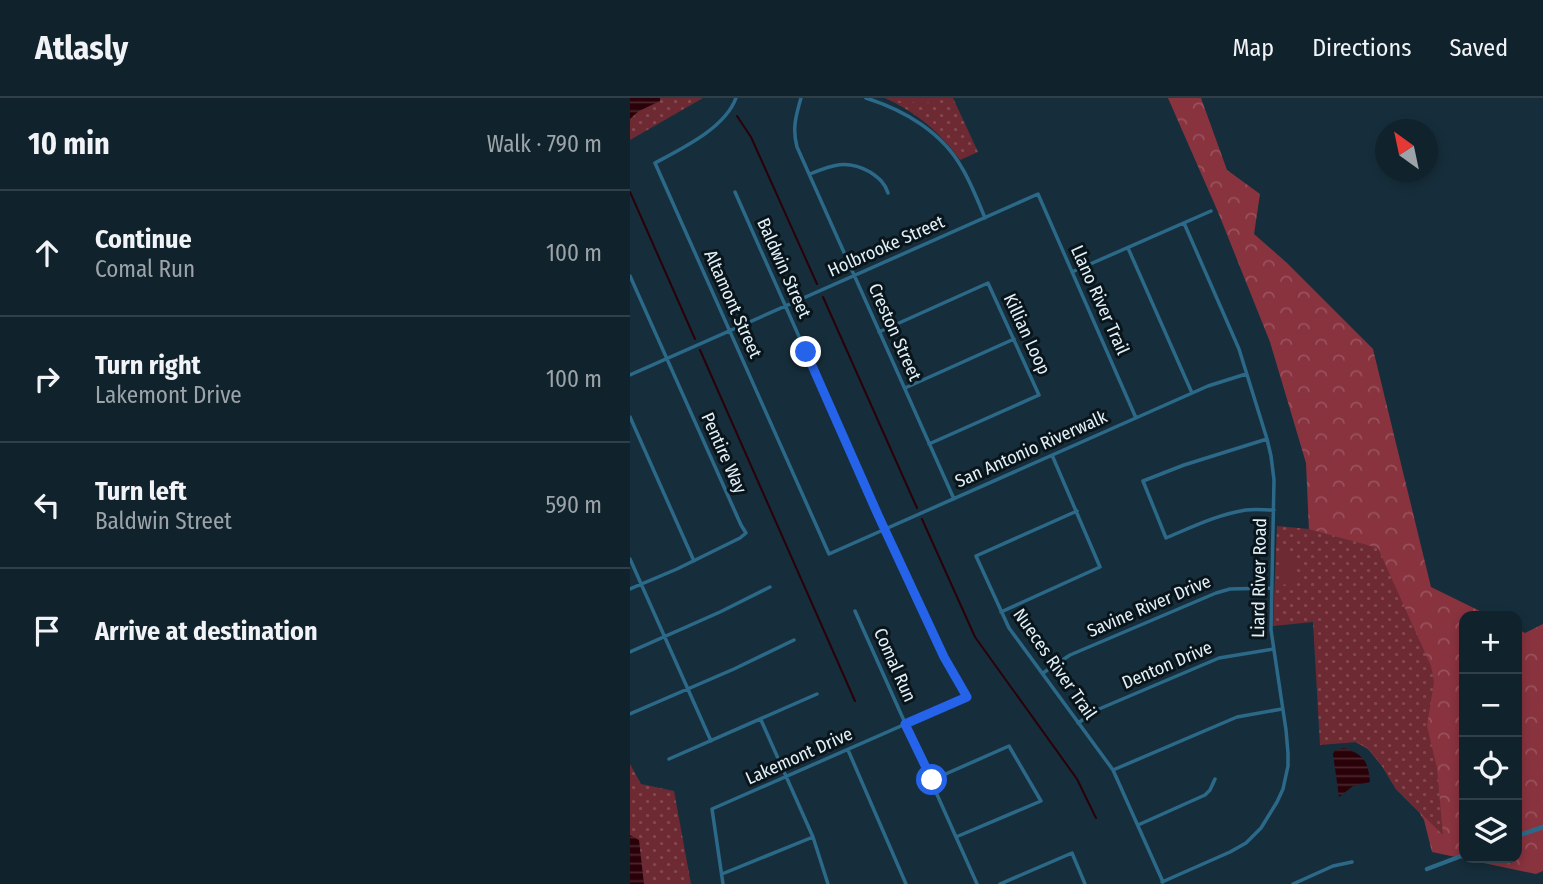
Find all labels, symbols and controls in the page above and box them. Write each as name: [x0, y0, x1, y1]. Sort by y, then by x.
text: Atlasly: [35, 28, 128, 68]
text: Map: [1233, 34, 1274, 62]
text: Directions: [1312, 34, 1411, 62]
text: Saved: [1449, 34, 1508, 62]
north arrow: [1375, 119, 1438, 182]
text: 10 min: [28, 126, 110, 162]
text: Walk · 790 m: [487, 130, 602, 158]
street label: Holbrooke Street: [824, 210, 948, 281]
street label: Baldwin Street: [752, 215, 816, 321]
text: Continue: [95, 224, 192, 255]
icon: ahead: [28, 234, 66, 272]
text: 100 m: [546, 239, 602, 267]
street label: Llano River Trail: [1066, 242, 1134, 358]
street label: Altamont Street: [699, 247, 767, 362]
text: Comal Run: [95, 255, 195, 283]
street label: Creston Street: [864, 280, 926, 384]
street label: Killian Loop: [999, 290, 1055, 378]
route end: [790, 336, 821, 367]
text: Turn right: [95, 350, 201, 381]
icon: right: [28, 360, 66, 398]
text: 100 m: [546, 365, 602, 393]
text: Lakemont Drive: [95, 381, 242, 409]
street label: San Antonio Riverwalk: [952, 405, 1111, 492]
street label: Pentire Way: [696, 409, 752, 497]
text: Turn left: [95, 476, 187, 507]
icon: left: [28, 486, 66, 524]
text: 590 m: [546, 491, 602, 519]
text: Baldwin Street: [95, 507, 232, 535]
street label: Liard River Road: [1247, 518, 1271, 638]
street label: Savine River Drive: [1084, 570, 1214, 642]
street label: Nueces River Trail: [1009, 604, 1102, 724]
map controls: [1459, 611, 1522, 863]
button: +: [1459, 611, 1522, 674]
icon: arrive: [28, 612, 66, 650]
text: Arrive at destination: [95, 616, 318, 647]
street label: Comal Run: [869, 625, 921, 705]
street label: Denton Drive: [1119, 636, 1215, 694]
button: −: [1459, 674, 1522, 737]
street label: Lakemont Drive: [742, 723, 856, 789]
button: locate: [1459, 737, 1522, 800]
route start: [916, 764, 947, 795]
button: layers: [1459, 800, 1522, 863]

